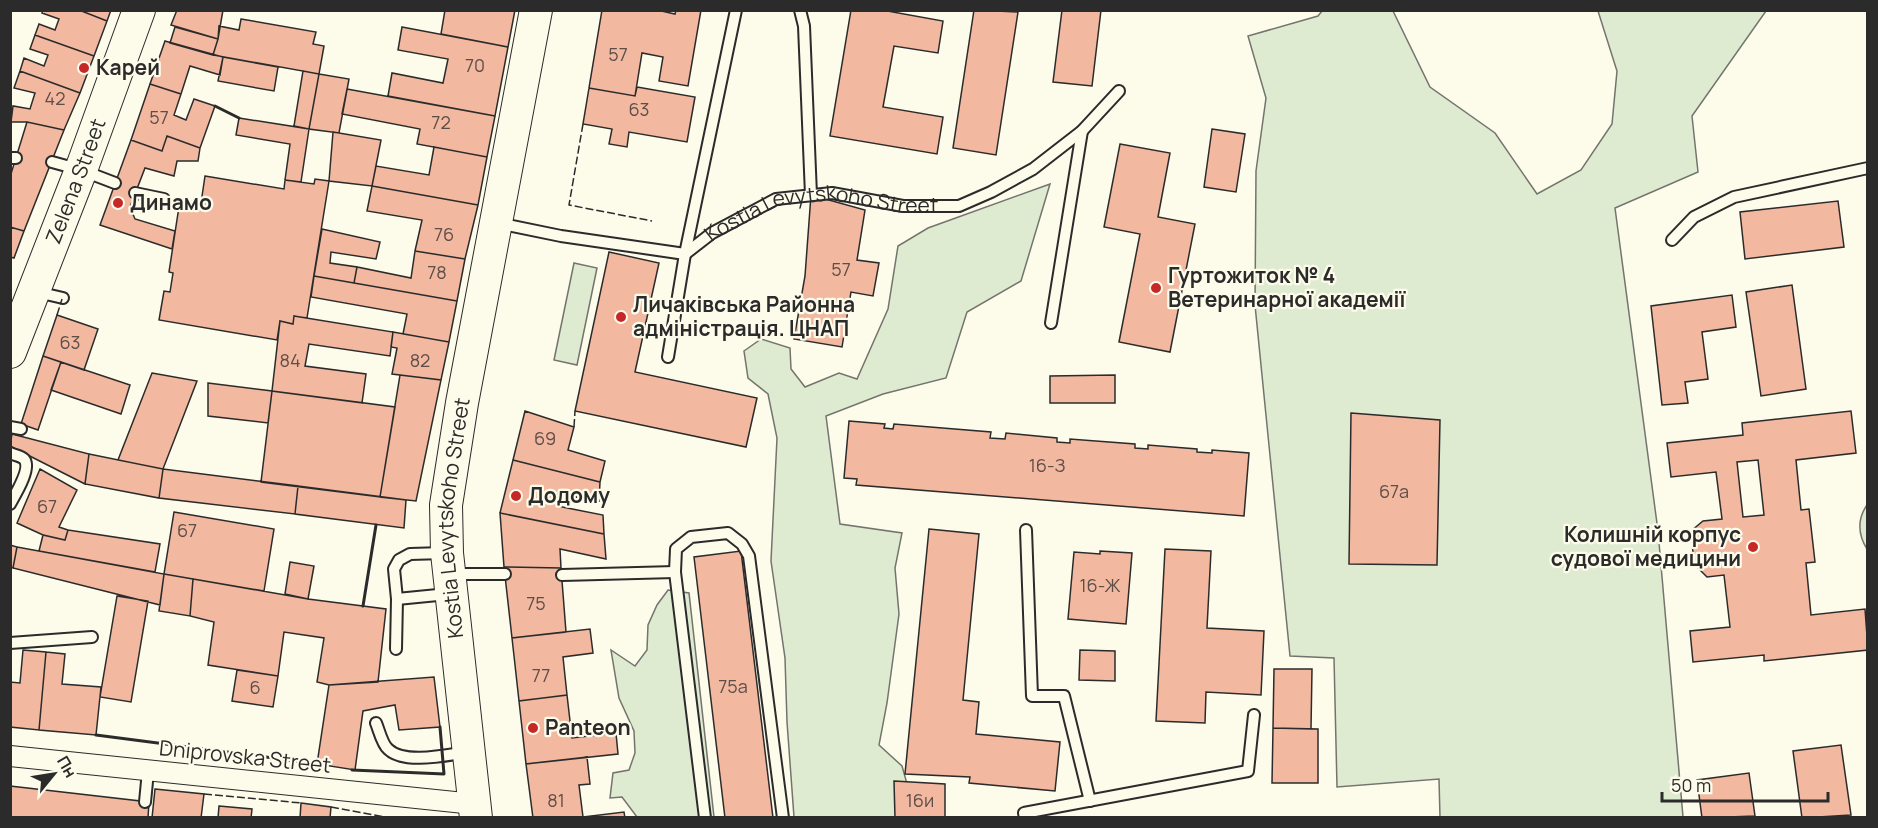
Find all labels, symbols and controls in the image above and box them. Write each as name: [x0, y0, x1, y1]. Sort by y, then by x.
house number: 57: [608, 42, 628, 66]
place label: Карей: [96, 53, 160, 81]
house number: 70: [465, 53, 485, 77]
marker: Карей: [77, 61, 91, 75]
house number: 42: [45, 86, 65, 110]
house number: 63: [628, 97, 650, 121]
house number: 57: [149, 105, 169, 129]
house number: 72: [431, 110, 451, 134]
street label: Zelena Street: [39, 114, 112, 248]
street label: Kostia Levytskoho Street: [698, 178, 938, 247]
place label: Динамо: [130, 188, 212, 216]
marker: Динамо: [111, 196, 125, 210]
house number: 76: [434, 222, 454, 246]
house number: 57: [831, 257, 851, 281]
house number: 78: [427, 260, 447, 284]
place label: Гуртожиток № 4 Ветеринарної академії: [1168, 261, 1407, 313]
marker: Гуртожиток № 4 Ветеринарної академії: [1149, 281, 1163, 295]
place label: Личаківська Районна адміністрація. ЦНАП: [633, 290, 855, 342]
marker: Личаківська Районна адміністрація. ЦНАП: [614, 310, 628, 324]
house number: 63: [59, 330, 81, 354]
house number: 84: [279, 348, 301, 372]
house number: 82: [410, 348, 430, 372]
street label: Kostia Levytskoho Street: [430, 395, 476, 640]
house number: 69: [534, 426, 556, 450]
house number: 16-З: [1029, 453, 1065, 477]
house number: 67а: [1379, 479, 1409, 503]
place label: Додому: [528, 481, 610, 509]
marker: Додому: [509, 489, 523, 503]
house number: 67: [37, 494, 57, 518]
house number: 67: [177, 518, 197, 542]
place label: Колишній корпус судової медицини: [1551, 520, 1741, 572]
marker: Колишній корпус судової медицини: [1746, 540, 1760, 554]
house number: 16-Ж: [1080, 573, 1120, 597]
house number: 75: [526, 591, 546, 615]
house number: 77: [532, 663, 550, 687]
house number: 75а: [718, 674, 748, 698]
house number: 6: [249, 675, 261, 699]
place label: Panteon: [545, 713, 631, 741]
marker: Panteon: [526, 721, 540, 735]
street label: Dniprovska Street: [158, 733, 332, 779]
north arrow: [24, 744, 84, 804]
text: Пн: [52, 752, 82, 781]
scale bar: [1662, 765, 1828, 803]
text: 50 m: [1671, 773, 1711, 797]
house number: 81: [547, 788, 565, 812]
house number: 16и: [906, 788, 934, 812]

